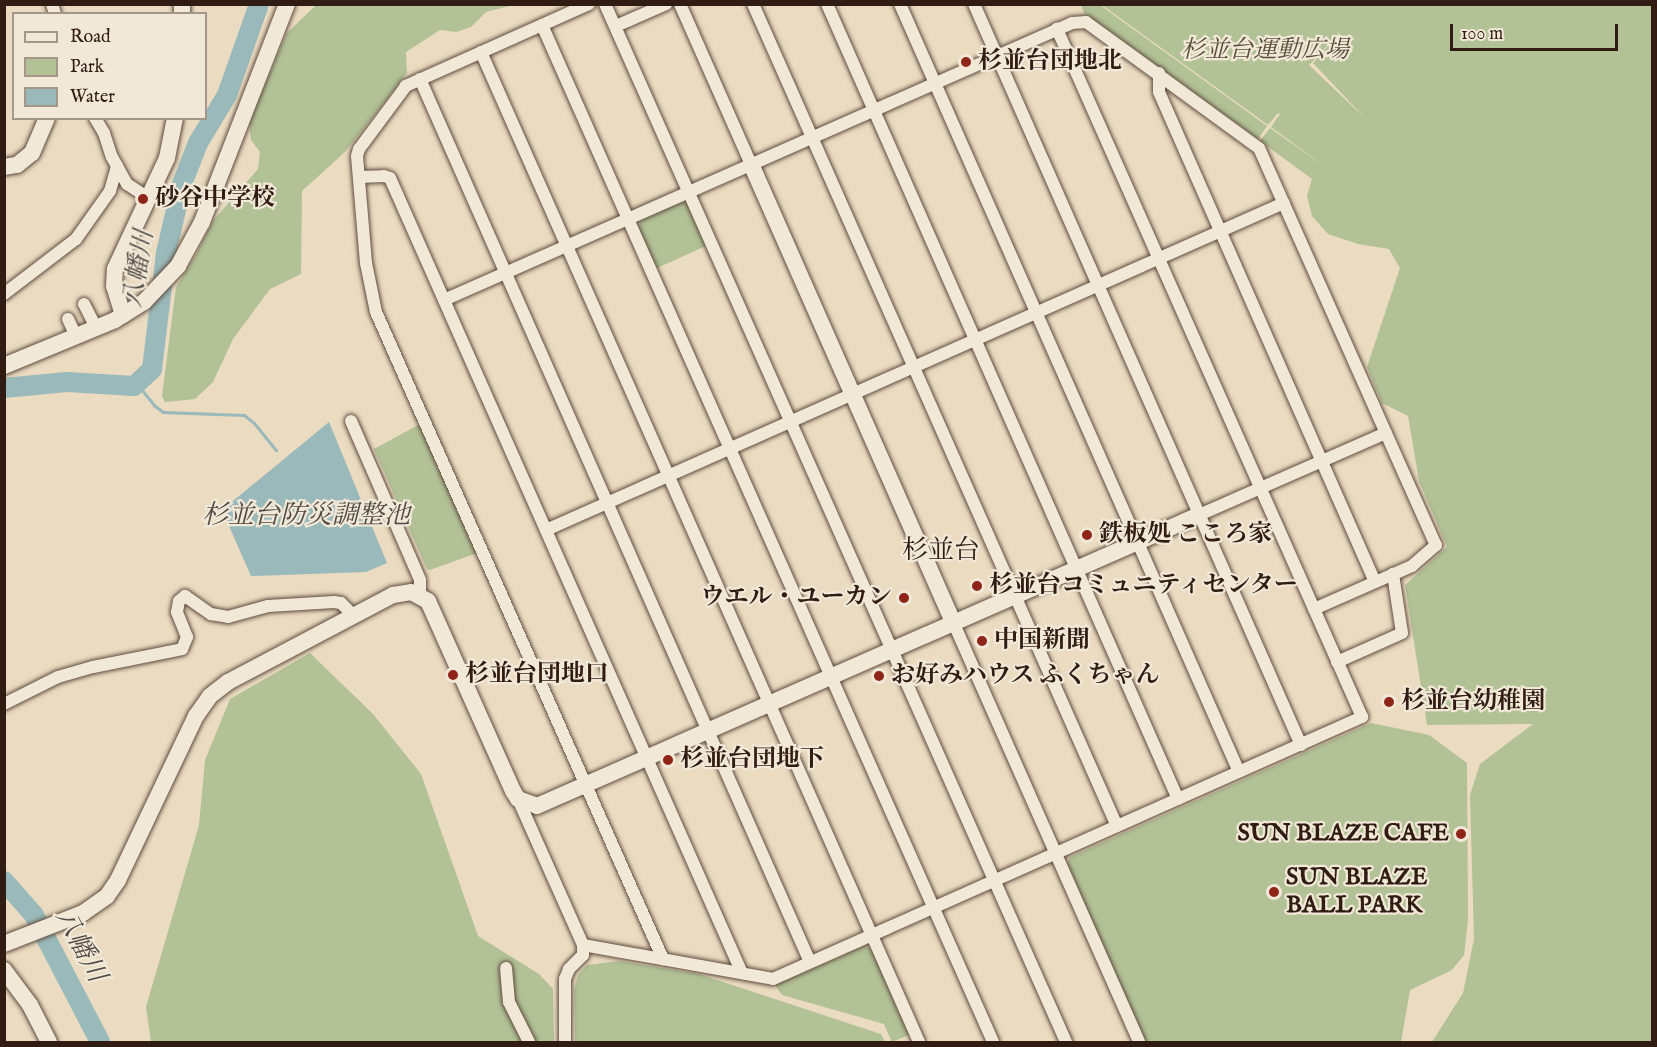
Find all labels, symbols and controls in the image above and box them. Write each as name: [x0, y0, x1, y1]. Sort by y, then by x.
legend: [12, 12, 207, 120]
scale bar: [1453, 12, 1621, 50]
text: 100 m: [1461, 23, 1503, 46]
text: Road: [70, 26, 111, 49]
park label: 杉並台運動広場: [1181, 37, 1349, 65]
place label: 杉並台団地北: [978, 48, 1122, 76]
marker: 杉並台団地北: [959, 55, 973, 69]
text: Park: [70, 56, 104, 79]
text: Water: [70, 86, 115, 109]
place label: 砂谷中学校: [155, 185, 275, 213]
marker: 砂谷中学校: [136, 192, 150, 206]
water label: 八幡川: [117, 228, 161, 310]
water label: 杉並台防災調整池: [202, 500, 410, 532]
place label: 鉄板処 こころ家: [1099, 521, 1272, 549]
marker: 鉄板処 こころ家: [1080, 528, 1094, 542]
district label: 杉並台: [902, 535, 980, 567]
place label: 杉並台コミュニティセンター: [989, 572, 1301, 600]
marker: 杉並台コミュニティセンター: [970, 579, 984, 593]
place label: ウエル・ユーカン: [700, 584, 892, 612]
marker: ウエル・ユーカン: [897, 591, 911, 605]
place label: 中国新聞: [994, 627, 1090, 655]
marker: 中国新聞: [975, 634, 989, 648]
place label: 杉並台団地口: [465, 661, 609, 689]
place label: お好みハウス ふくちゃん: [891, 662, 1160, 690]
marker: 杉並台団地口: [446, 668, 460, 682]
marker: お好みハウス ふくちゃん: [872, 669, 886, 683]
place label: 杉並台幼稚園: [1401, 688, 1545, 716]
marker: 杉並台幼稚園: [1382, 695, 1396, 709]
place label: 杉並台団地下: [680, 746, 824, 774]
marker: 杉並台団地下: [661, 753, 675, 767]
place label: SUN BLAZE CAFE: [1237, 820, 1449, 848]
marker: SUN BLAZE CAFE: [1454, 827, 1468, 841]
place label: SUN BLAZE BALL PARK: [1286, 864, 1427, 920]
marker: SUN BLAZE BALL PARK: [1267, 885, 1281, 899]
water label: 八幡川: [48, 904, 112, 988]

